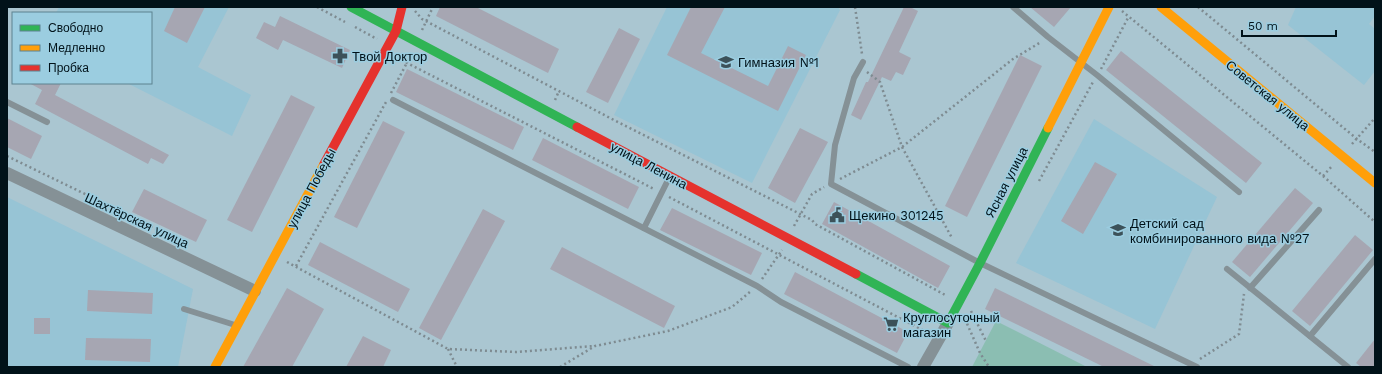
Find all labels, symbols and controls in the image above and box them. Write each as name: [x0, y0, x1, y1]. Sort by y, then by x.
legend: [12, 12, 152, 84]
scale bar: [1242, 12, 1336, 38]
text: 50 m: [1248, 19, 1278, 33]
text: Свободно: [48, 21, 103, 35]
text: Медленно: [48, 41, 105, 55]
pharmacy icon: Твой Доктор: [331, 47, 349, 65]
place label: Твой Доктор: [352, 49, 427, 64]
school or university icon: Гимназия №1: [717, 53, 735, 71]
place label: Гимназия №1: [738, 55, 819, 70]
street label: Советская улица: [1223, 57, 1313, 134]
text: Пробка: [48, 61, 89, 75]
street label: улица Ленина: [608, 139, 690, 192]
street label: Ясная улица: [982, 144, 1031, 220]
street label: улица Победы: [284, 146, 339, 231]
street label: Шахтёрская улица: [82, 190, 192, 251]
public building icon: Щекино 301245: [828, 206, 846, 224]
place label: Щекино 301245: [849, 208, 944, 223]
place label: Детский сад комбинированного вида №27: [1130, 216, 1309, 246]
school or university icon: Детский сад комбинированного вида №27: [1109, 221, 1127, 239]
place label: Круглосуточный магазин: [903, 310, 1000, 340]
supermarket icon: Круглосуточный магазин: [882, 315, 900, 333]

